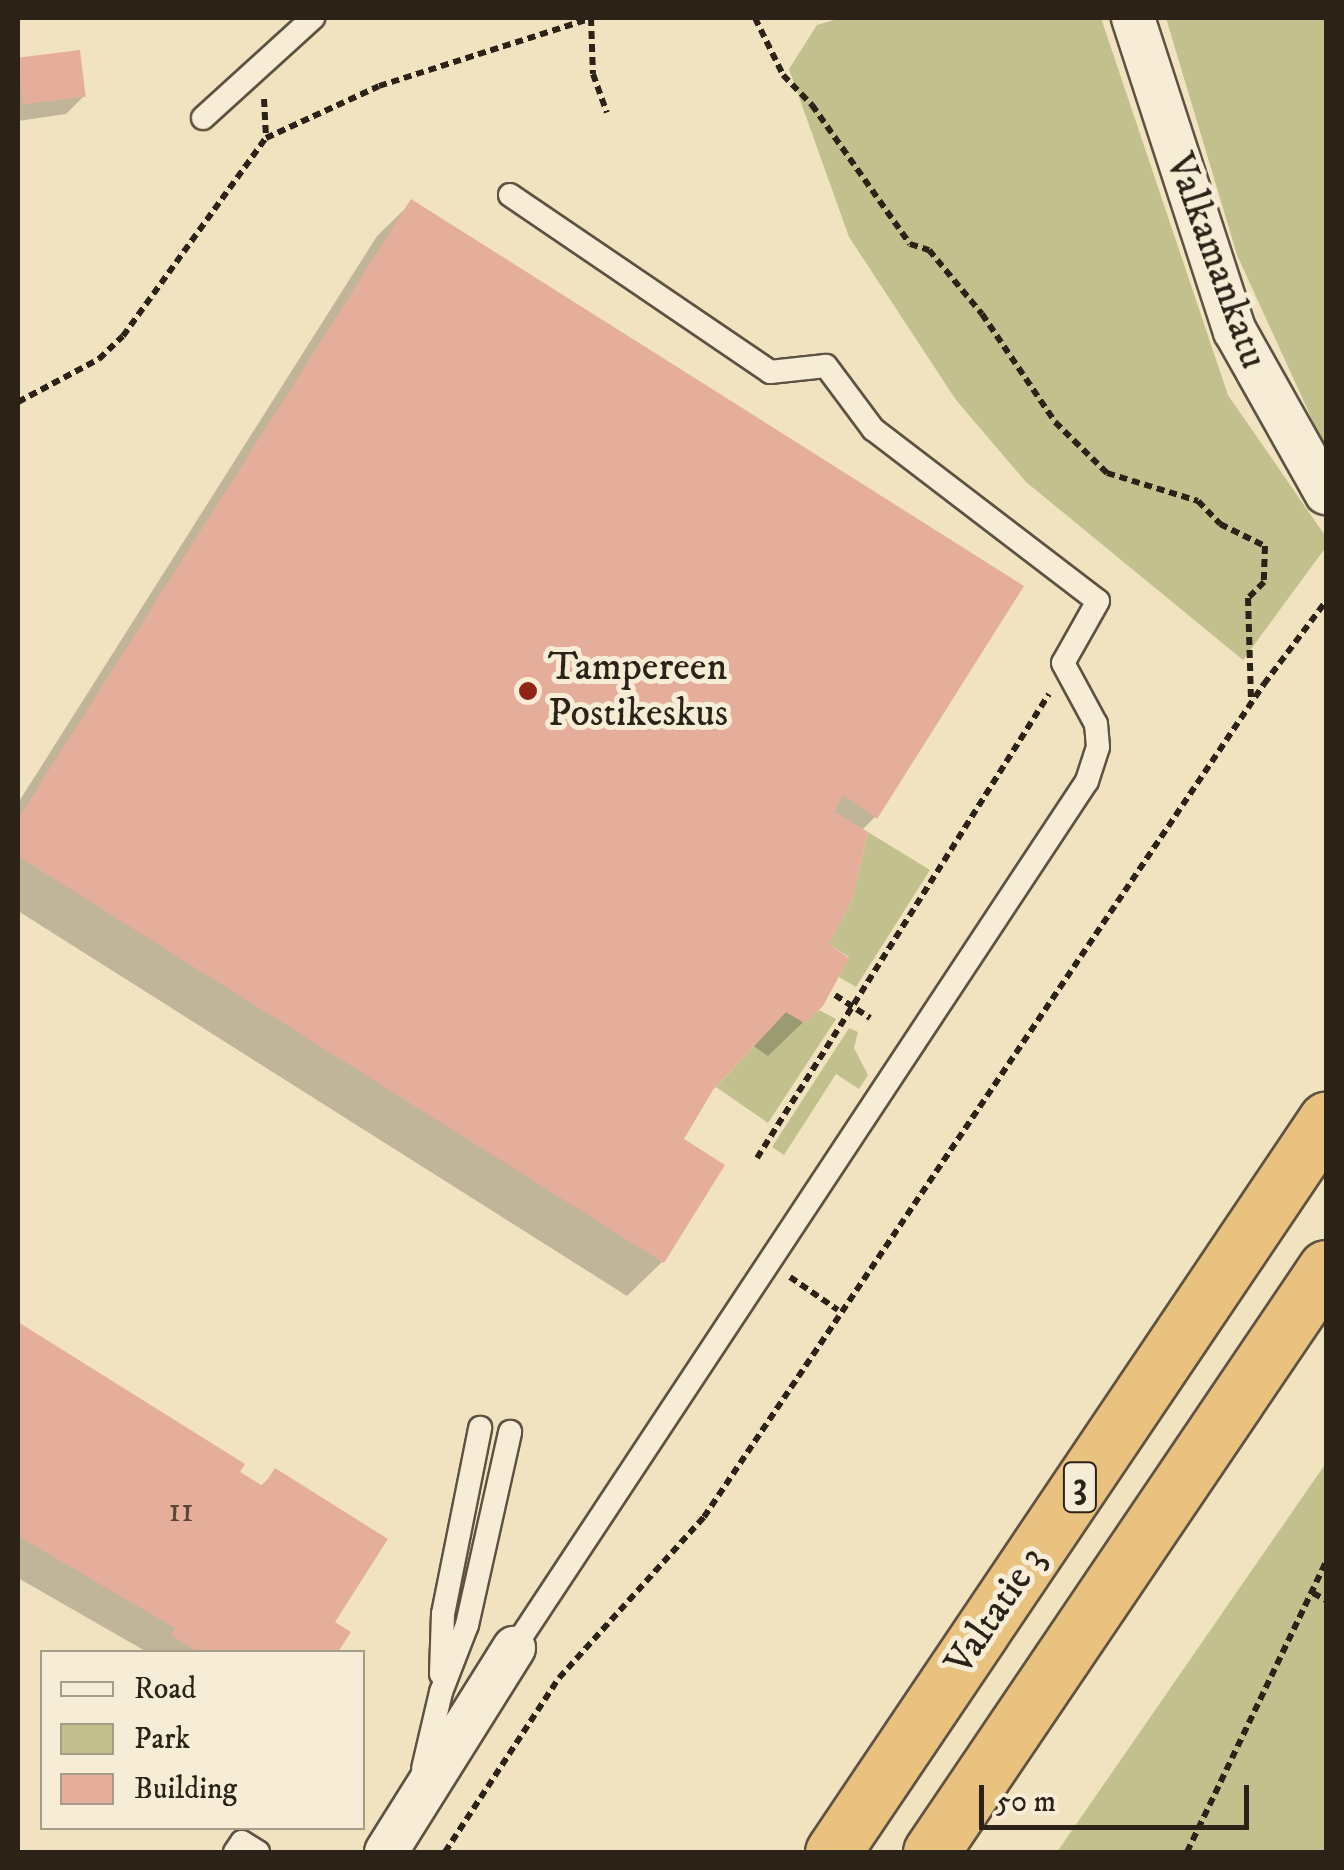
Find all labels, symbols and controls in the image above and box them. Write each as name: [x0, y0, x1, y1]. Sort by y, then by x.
street label: Valkamankatu: [1155, 147, 1277, 375]
place label: Tampereen Postikeskus: [548, 644, 728, 738]
marker: Tampereen Postikeskus: [517, 680, 539, 702]
road number: 3: [1062, 1454, 1098, 1520]
house number: 11: [168, 1490, 194, 1532]
street label: Valtatie 3: [936, 1538, 1056, 1684]
legend: [40, 1650, 365, 1830]
text: Road: [134, 1671, 196, 1708]
text: Park: [134, 1721, 190, 1758]
scale bar: [984, 1765, 1254, 1827]
text: Building: [134, 1771, 237, 1808]
text: 50 m: [996, 1784, 1056, 1821]

